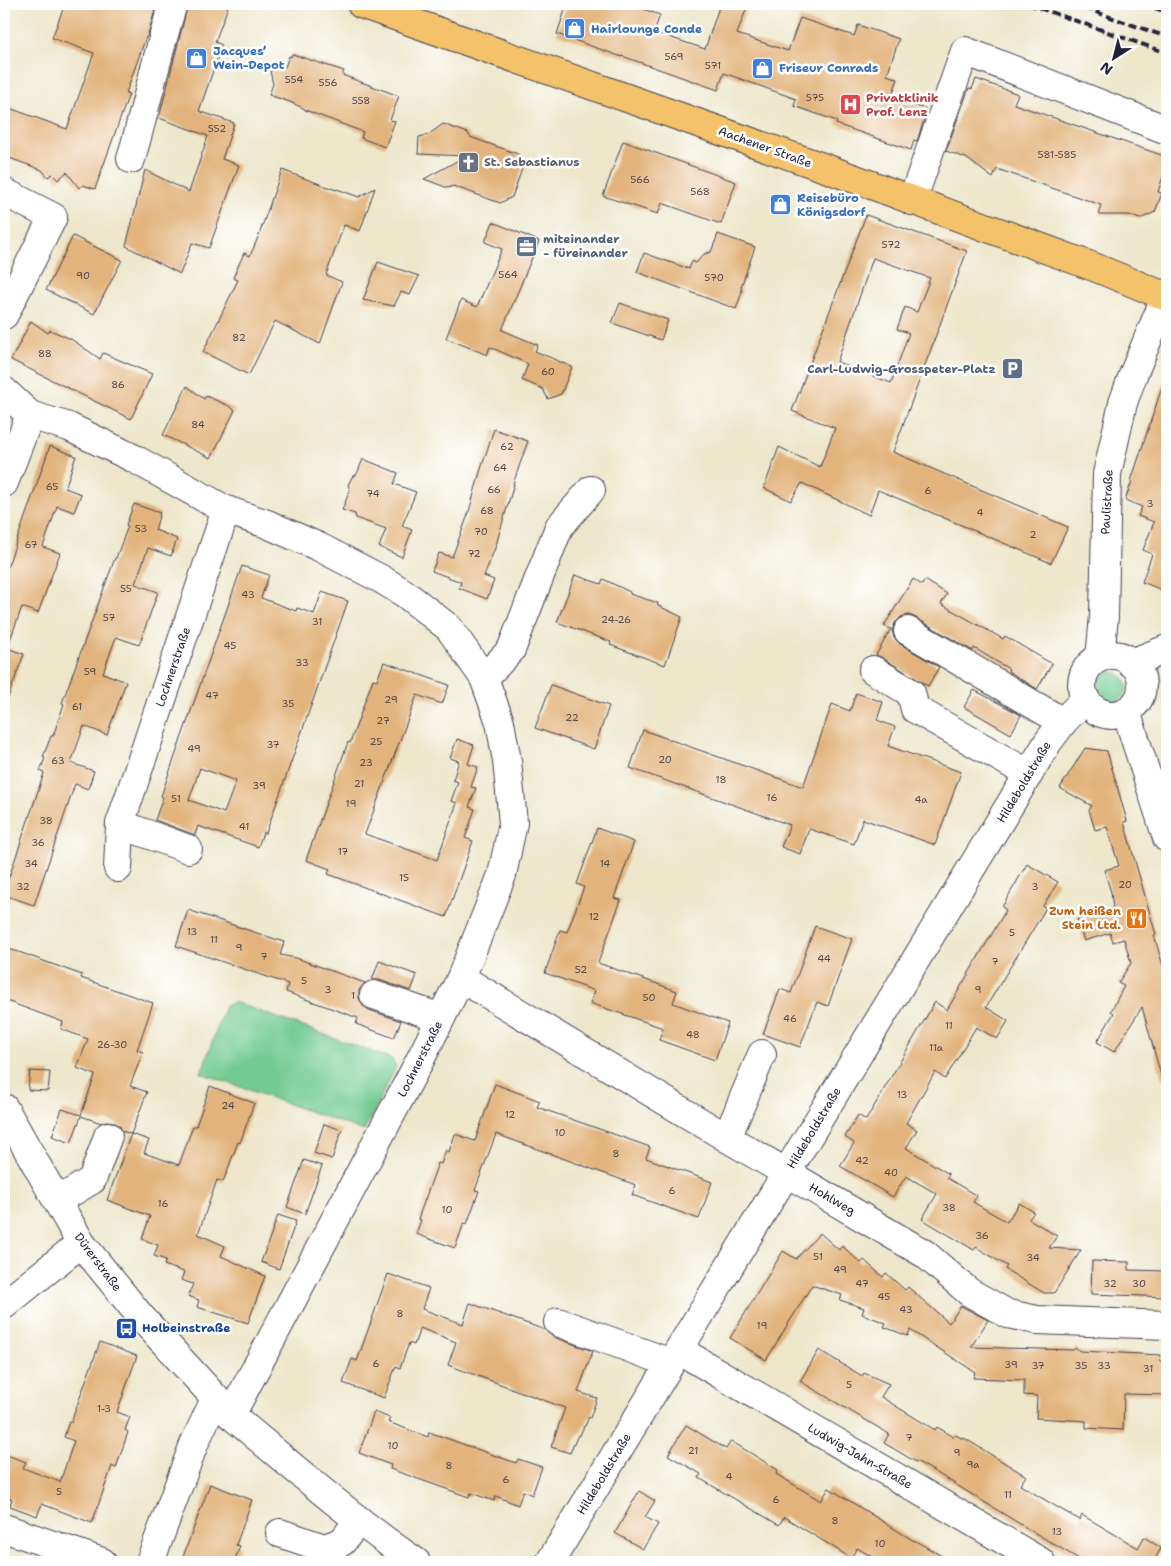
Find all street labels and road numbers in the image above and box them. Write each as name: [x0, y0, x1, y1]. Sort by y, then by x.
street label: Aachener Straße: [716, 123, 814, 171]
street label: Paulistraße: [1097, 469, 1117, 535]
street label: Lochnerstraße: [152, 625, 194, 709]
street label: Hildeboldstraße: [993, 738, 1055, 826]
street label: Lochnerstraße: [394, 1018, 446, 1100]
street label: Hildeboldstraße: [783, 1084, 845, 1172]
street label: Hohlweg: [806, 1179, 858, 1219]
street label: Dürerstraße: [71, 1229, 125, 1295]
street label: Ludwig-Jahn-Straße: [805, 1419, 915, 1493]
street label: Hildeboldstraße: [573, 1430, 635, 1518]

